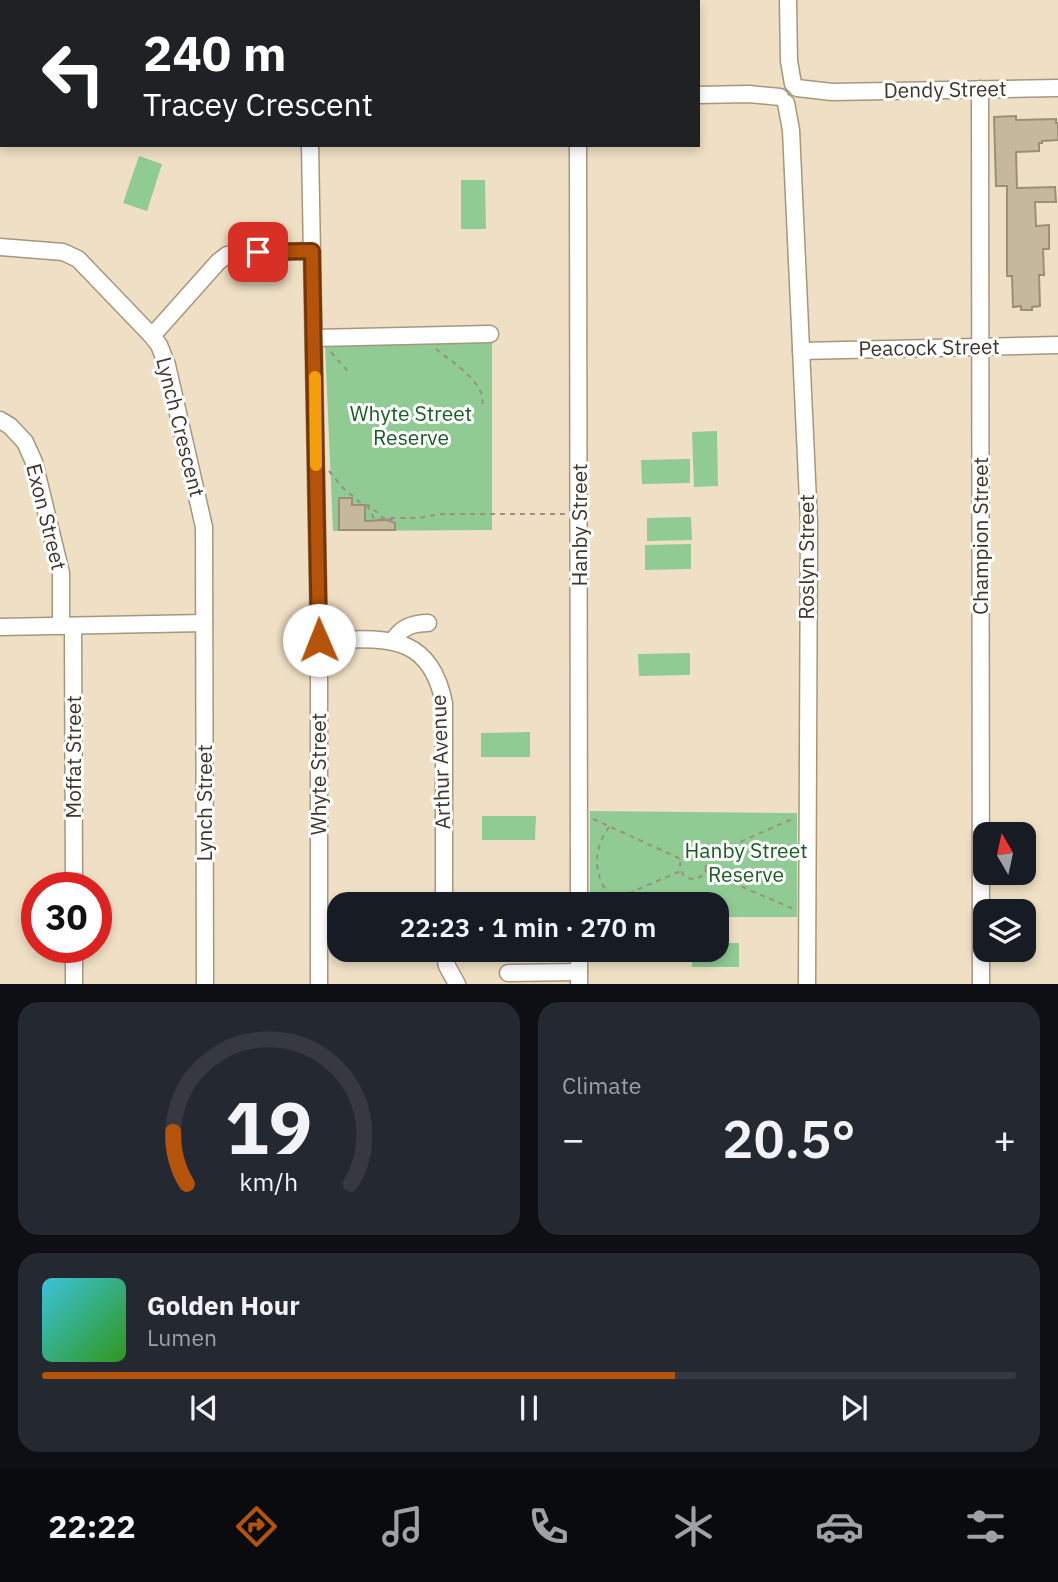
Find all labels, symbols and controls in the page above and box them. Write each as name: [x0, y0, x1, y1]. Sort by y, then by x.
text: 240 m: [143, 21, 287, 84]
icon: left: [28, 28, 119, 119]
street label: Dendy Street: [883, 74, 1007, 104]
text: Tracey Crescent: [143, 83, 373, 125]
pin: [228, 222, 288, 282]
icon: arrive: [239, 233, 277, 271]
street label: Peacock Street: [858, 332, 1000, 362]
street label: Lynch Crescent: [150, 354, 212, 500]
park label: Whyte Street Reserve: [350, 399, 472, 451]
street label: Champion Street: [966, 457, 994, 615]
street label: Exon Street: [20, 461, 74, 573]
street label: Hanby Street: [565, 463, 593, 587]
street label: Roslyn Street: [792, 494, 820, 620]
position arrow: [282, 603, 356, 677]
street label: Arthur Avenue: [424, 694, 456, 830]
street label: Moffat Street: [59, 695, 87, 819]
street label: Whyte Street: [304, 713, 332, 835]
street label: Lynch Street: [190, 744, 218, 862]
north arrow: [973, 822, 1036, 886]
map controls: [973, 822, 1036, 962]
park label: Hanby Street Reserve: [684, 836, 808, 888]
speed limit sign: 30: [21, 872, 112, 963]
button: layers: [973, 899, 1036, 962]
text: 22:23 · 1 min · 270 m: [400, 910, 656, 944]
text: Climate: [562, 1070, 641, 1100]
text: 19: [225, 1080, 313, 1175]
text: 20.5°: [722, 1105, 856, 1172]
text: −: [562, 1114, 585, 1163]
text: +: [993, 1114, 1016, 1163]
text: km/h: [240, 1165, 298, 1198]
text: Golden Hour: [147, 1288, 300, 1322]
text: Lumen: [147, 1322, 217, 1352]
icon: previous: [185, 1389, 223, 1427]
icon: pause: [510, 1389, 548, 1427]
icon: next: [835, 1389, 873, 1427]
icon: directions: [232, 1502, 281, 1551]
icon: music: [378, 1502, 427, 1551]
icon: phone: [524, 1502, 573, 1551]
icon: climate: [669, 1502, 718, 1551]
icon: car: [815, 1502, 864, 1551]
icon: filters: [961, 1502, 1010, 1551]
text: 22:22: [48, 1505, 136, 1547]

